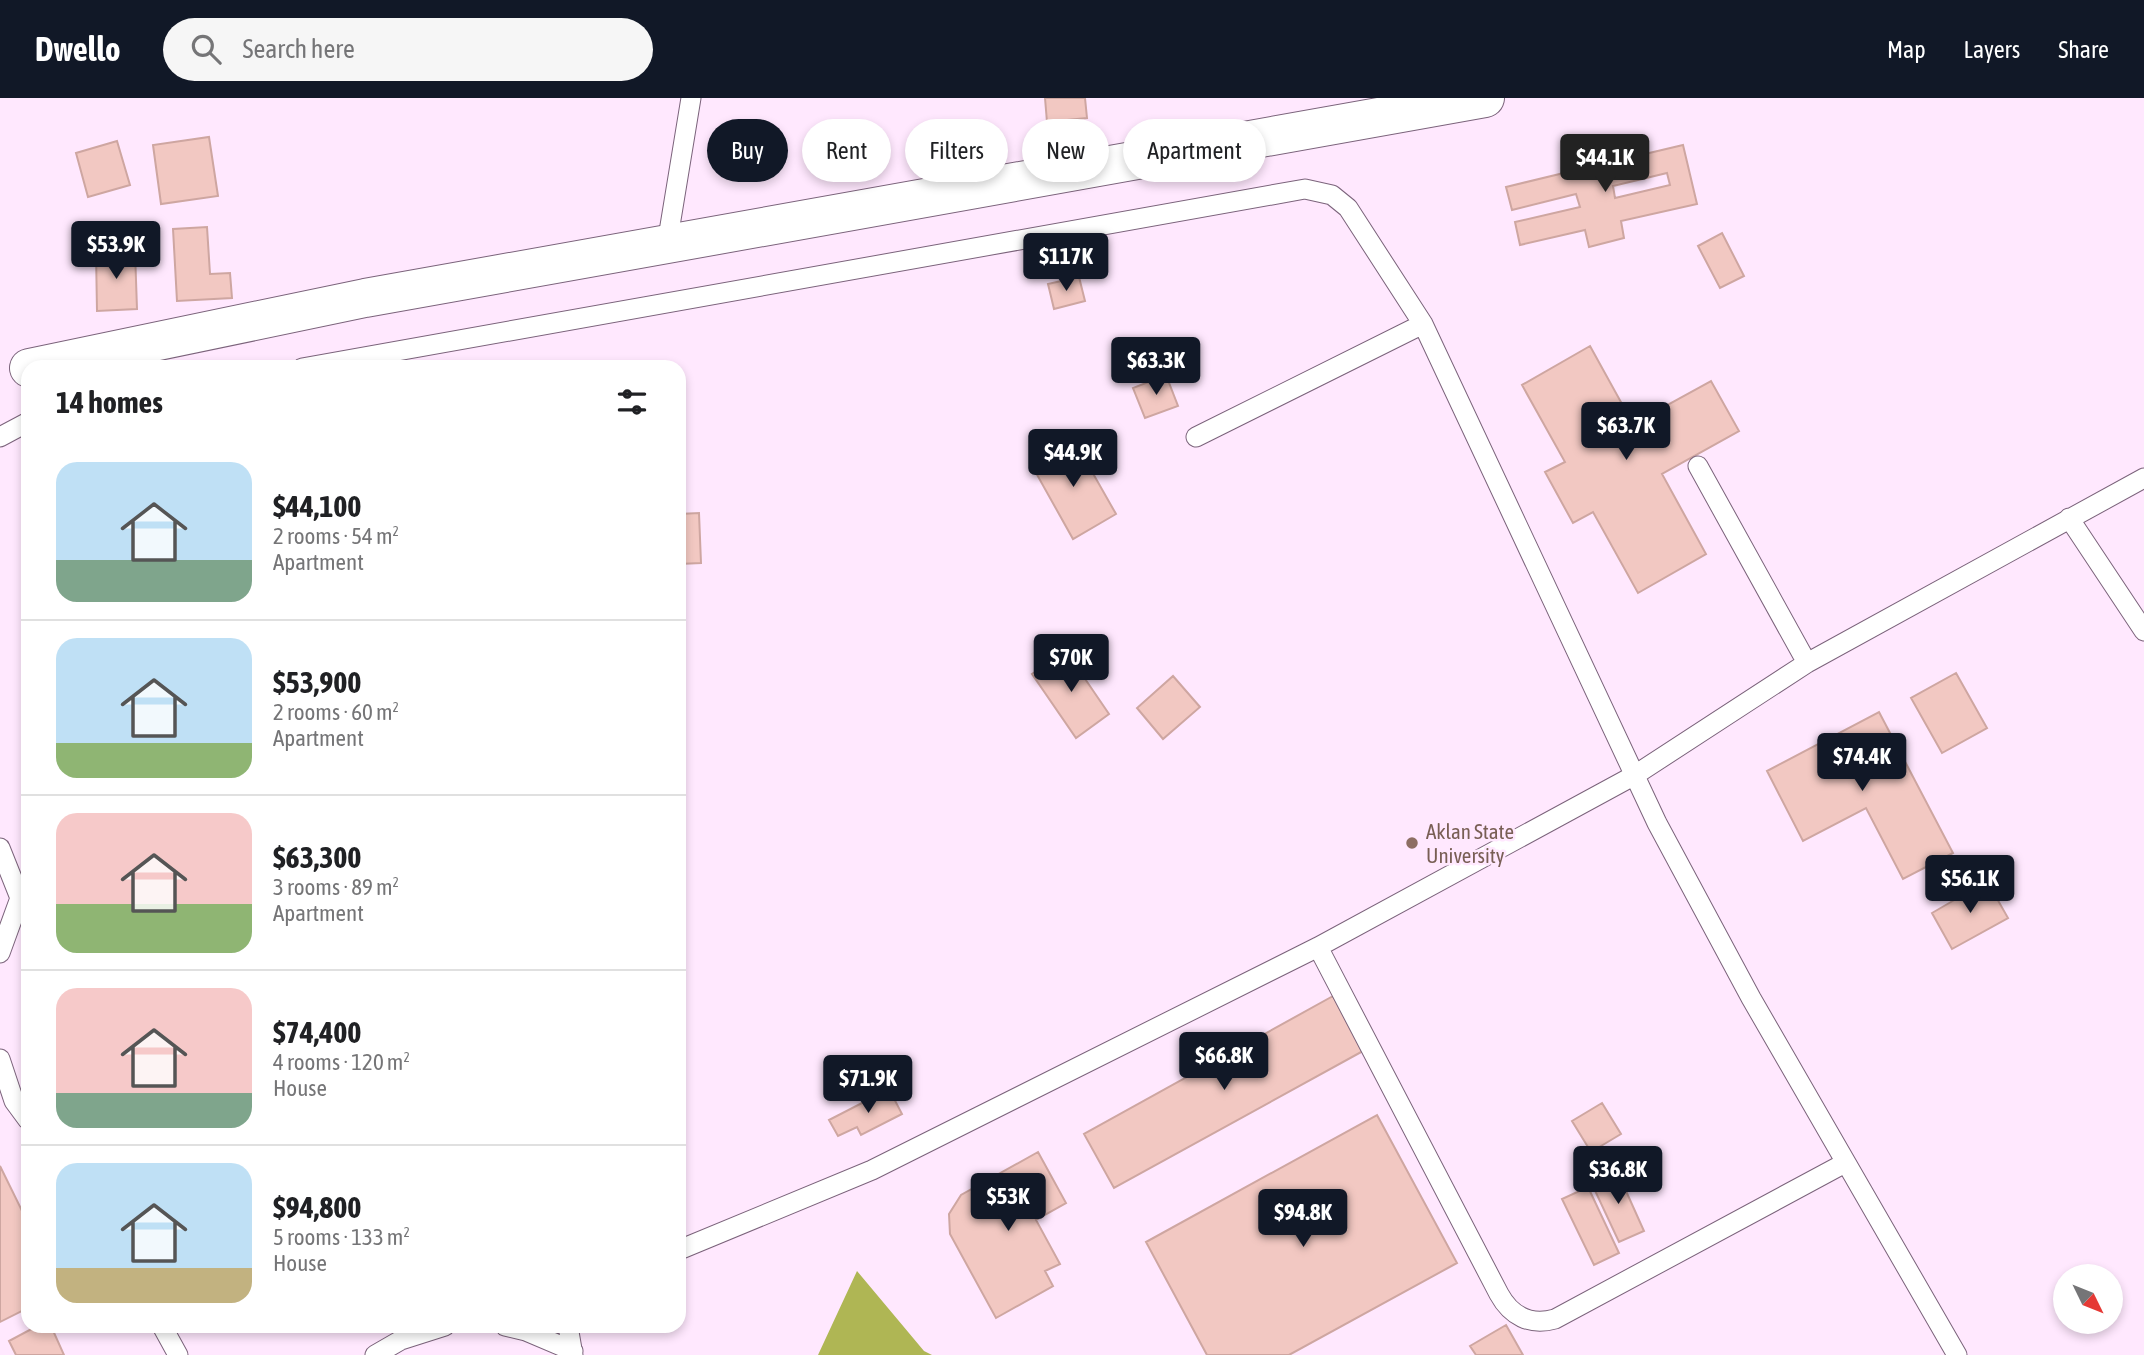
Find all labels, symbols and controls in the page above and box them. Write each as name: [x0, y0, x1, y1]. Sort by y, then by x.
search box: [163, 18, 653, 81]
text: Dwello: [35, 30, 121, 68]
icon: search: [187, 30, 225, 68]
text: Search here: [243, 34, 355, 64]
text: Map: [1887, 36, 1926, 63]
text: Layers: [1964, 36, 2020, 63]
text: Share: [2058, 36, 2109, 63]
chip: Buy: [707, 119, 788, 182]
chip: Rent: [802, 119, 891, 182]
chip: Filters: [905, 119, 1008, 182]
chip: New: [1022, 119, 1109, 182]
chip: Apartment: [1123, 119, 1266, 182]
pin: $44.1K: [1548, 134, 1662, 194]
text: $44.1K: [1576, 144, 1634, 170]
pin: $53.9K: [59, 222, 173, 281]
text: $53.9K: [87, 231, 145, 257]
pin: $117K: [1017, 234, 1115, 293]
text: $117K: [1039, 243, 1093, 269]
pin: $63.3K: [1099, 338, 1213, 397]
text: $63.3K: [1127, 347, 1185, 373]
icon: filters: [613, 383, 651, 421]
text: 14 homes: [56, 385, 163, 419]
pin: $63.7K: [1569, 402, 1683, 462]
text: $63.7K: [1597, 412, 1655, 438]
pin: $44.9K: [1016, 430, 1130, 489]
text: $44.9K: [1044, 439, 1102, 465]
text: $44,100: [273, 489, 361, 523]
icon: home: [112, 490, 196, 574]
text: 2 rooms · 54 m²: [273, 523, 399, 549]
text: Apartment: [273, 549, 364, 575]
pin: $70K: [1030, 634, 1112, 694]
text: $70K: [1050, 644, 1092, 670]
text: $53,900: [273, 665, 361, 699]
icon: home: [112, 666, 196, 750]
text: 2 rooms · 60 m²: [273, 699, 399, 725]
text: Apartment: [273, 725, 364, 751]
pin: $74.4K: [1805, 734, 1919, 793]
text: $74.4K: [1833, 743, 1891, 769]
place label: Aklan State University: [1426, 819, 1514, 867]
marker: Aklan State University: [1404, 835, 1420, 851]
text: $63,300: [273, 840, 361, 874]
icon: home: [112, 841, 196, 925]
pin: $56.1K: [1913, 856, 2027, 915]
text: $56.1K: [1941, 865, 1999, 891]
text: 3 rooms · 89 m²: [273, 874, 399, 900]
text: Apartment: [273, 900, 364, 926]
text: $74,400: [273, 1015, 361, 1049]
icon: home: [112, 1016, 196, 1100]
pin: $66.8K: [1167, 1032, 1281, 1092]
text: $66.8K: [1195, 1042, 1253, 1068]
text: 4 rooms · 120 m²: [273, 1049, 410, 1075]
pin: $71.9K: [811, 1056, 925, 1115]
text: $71.9K: [839, 1065, 897, 1091]
text: House: [273, 1075, 327, 1101]
pin: $36.8K: [1561, 1146, 1675, 1206]
text: $36.8K: [1589, 1156, 1647, 1182]
pin: $53K: [967, 1174, 1049, 1233]
text: $53K: [987, 1183, 1029, 1209]
text: $94,800: [273, 1190, 361, 1224]
pin: $94.8K: [1246, 1190, 1360, 1249]
icon: home: [112, 1191, 196, 1275]
text: $94.8K: [1274, 1199, 1332, 1225]
text: 5 rooms · 133 m²: [273, 1224, 410, 1250]
text: House: [273, 1250, 327, 1276]
north arrow: [2053, 1264, 2123, 1334]
map controls: [2053, 1264, 2123, 1334]

